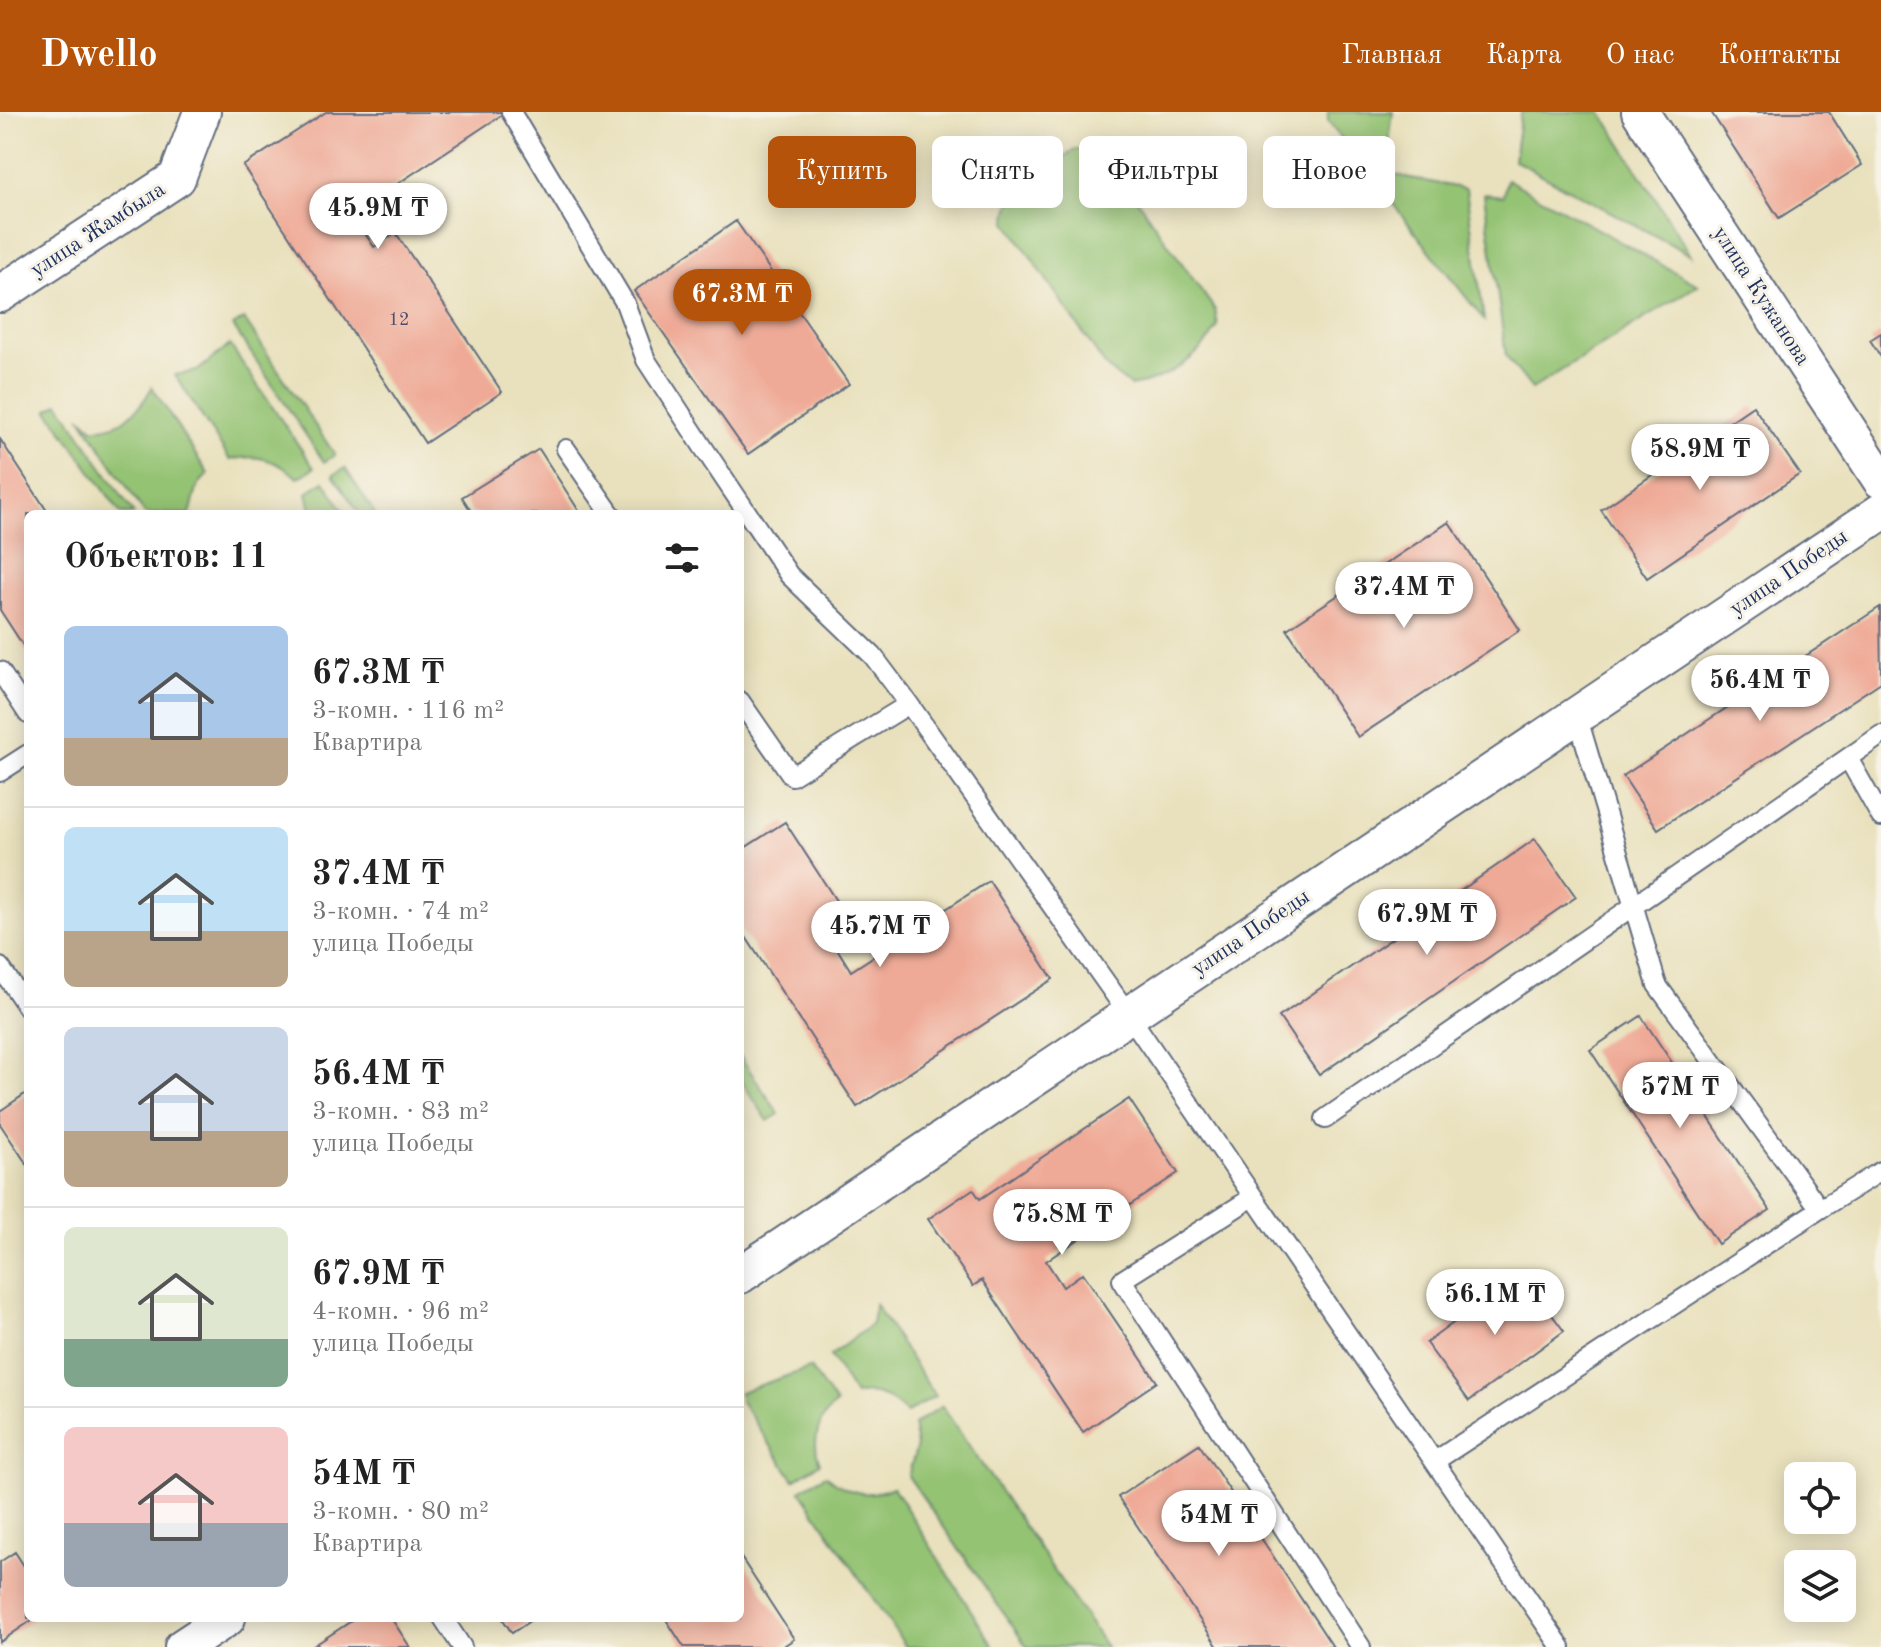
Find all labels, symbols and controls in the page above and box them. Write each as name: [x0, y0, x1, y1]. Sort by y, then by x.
text: Dwello: [40, 37, 158, 75]
text: Главная: [1341, 42, 1442, 70]
text: Карта: [1486, 42, 1562, 70]
text: О нас: [1606, 42, 1675, 70]
text: Контакты: [1719, 42, 1841, 70]
chip: Купить: [768, 136, 916, 208]
chip: Снять: [932, 136, 1063, 208]
chip: Фильтры: [1079, 136, 1247, 208]
chip: Новое: [1263, 136, 1395, 208]
street label: улица Жамбыла: [27, 178, 169, 282]
pin: 45.9M ₸: [304, 183, 452, 251]
text: 45.9M ₸: [327, 196, 429, 222]
street label: улица Кужанова: [1708, 223, 1814, 369]
pin: 67.3M ₸: [668, 269, 816, 337]
text: 67.3M ₸: [691, 282, 793, 308]
house number: 12: [389, 311, 409, 329]
pin: 58.9M ₸: [1626, 424, 1774, 492]
text: 58.9M ₸: [1649, 437, 1751, 463]
street label: улица Победы: [1726, 526, 1852, 620]
icon: filters: [660, 536, 704, 580]
text: Объектов: 11: [64, 541, 268, 575]
pin: 37.4M ₸: [1330, 562, 1478, 630]
text: 37.4M ₸: [1353, 575, 1455, 601]
pin: 56.4M ₸: [1686, 655, 1834, 723]
text: 67.3M ₸: [312, 657, 445, 691]
icon: home: [128, 658, 224, 754]
text: 56.4M ₸: [1709, 668, 1811, 694]
text: 3-комн. · 116 m²: [312, 698, 504, 724]
text: Квартира: [312, 730, 422, 756]
text: 37.4M ₸: [312, 858, 445, 892]
icon: home: [128, 859, 224, 955]
street label: улица Победы: [1188, 886, 1314, 980]
pin: 67.9M ₸: [1353, 889, 1501, 957]
text: 3-комн. · 74 m²: [312, 899, 489, 925]
pin: 45.7M ₸: [806, 901, 954, 969]
text: 67.9M ₸: [1376, 902, 1478, 928]
text: 45.7M ₸: [829, 914, 931, 940]
text: улица Победы: [312, 931, 474, 957]
text: 56.4M ₸: [312, 1058, 445, 1092]
icon: home: [128, 1059, 224, 1155]
pin: 57M ₸: [1624, 1062, 1736, 1130]
text: 57M ₸: [1640, 1075, 1720, 1101]
text: 3-комн. · 83 m²: [312, 1099, 489, 1125]
text: улица Победы: [312, 1131, 474, 1157]
pin: 75.8M ₸: [988, 1189, 1136, 1257]
text: 75.8M ₸: [1011, 1202, 1113, 1228]
text: 67.9M ₸: [312, 1258, 445, 1292]
icon: home: [128, 1259, 224, 1355]
pin: 56.1M ₸: [1421, 1269, 1569, 1337]
text: 56.1M ₸: [1444, 1282, 1546, 1308]
text: 4-комн. · 96 m²: [312, 1299, 489, 1325]
text: улица Победы: [312, 1331, 474, 1357]
text: 54M ₸: [312, 1458, 416, 1492]
icon: home: [128, 1459, 224, 1555]
map controls: [1784, 1462, 1856, 1622]
button: locate: [1784, 1462, 1856, 1534]
pin: 54M ₸: [1163, 1490, 1275, 1558]
text: 3-комн. · 80 m²: [312, 1499, 489, 1525]
text: 54M ₸: [1179, 1503, 1259, 1529]
text: Квартира: [312, 1531, 422, 1557]
button: layers: [1784, 1550, 1856, 1622]

